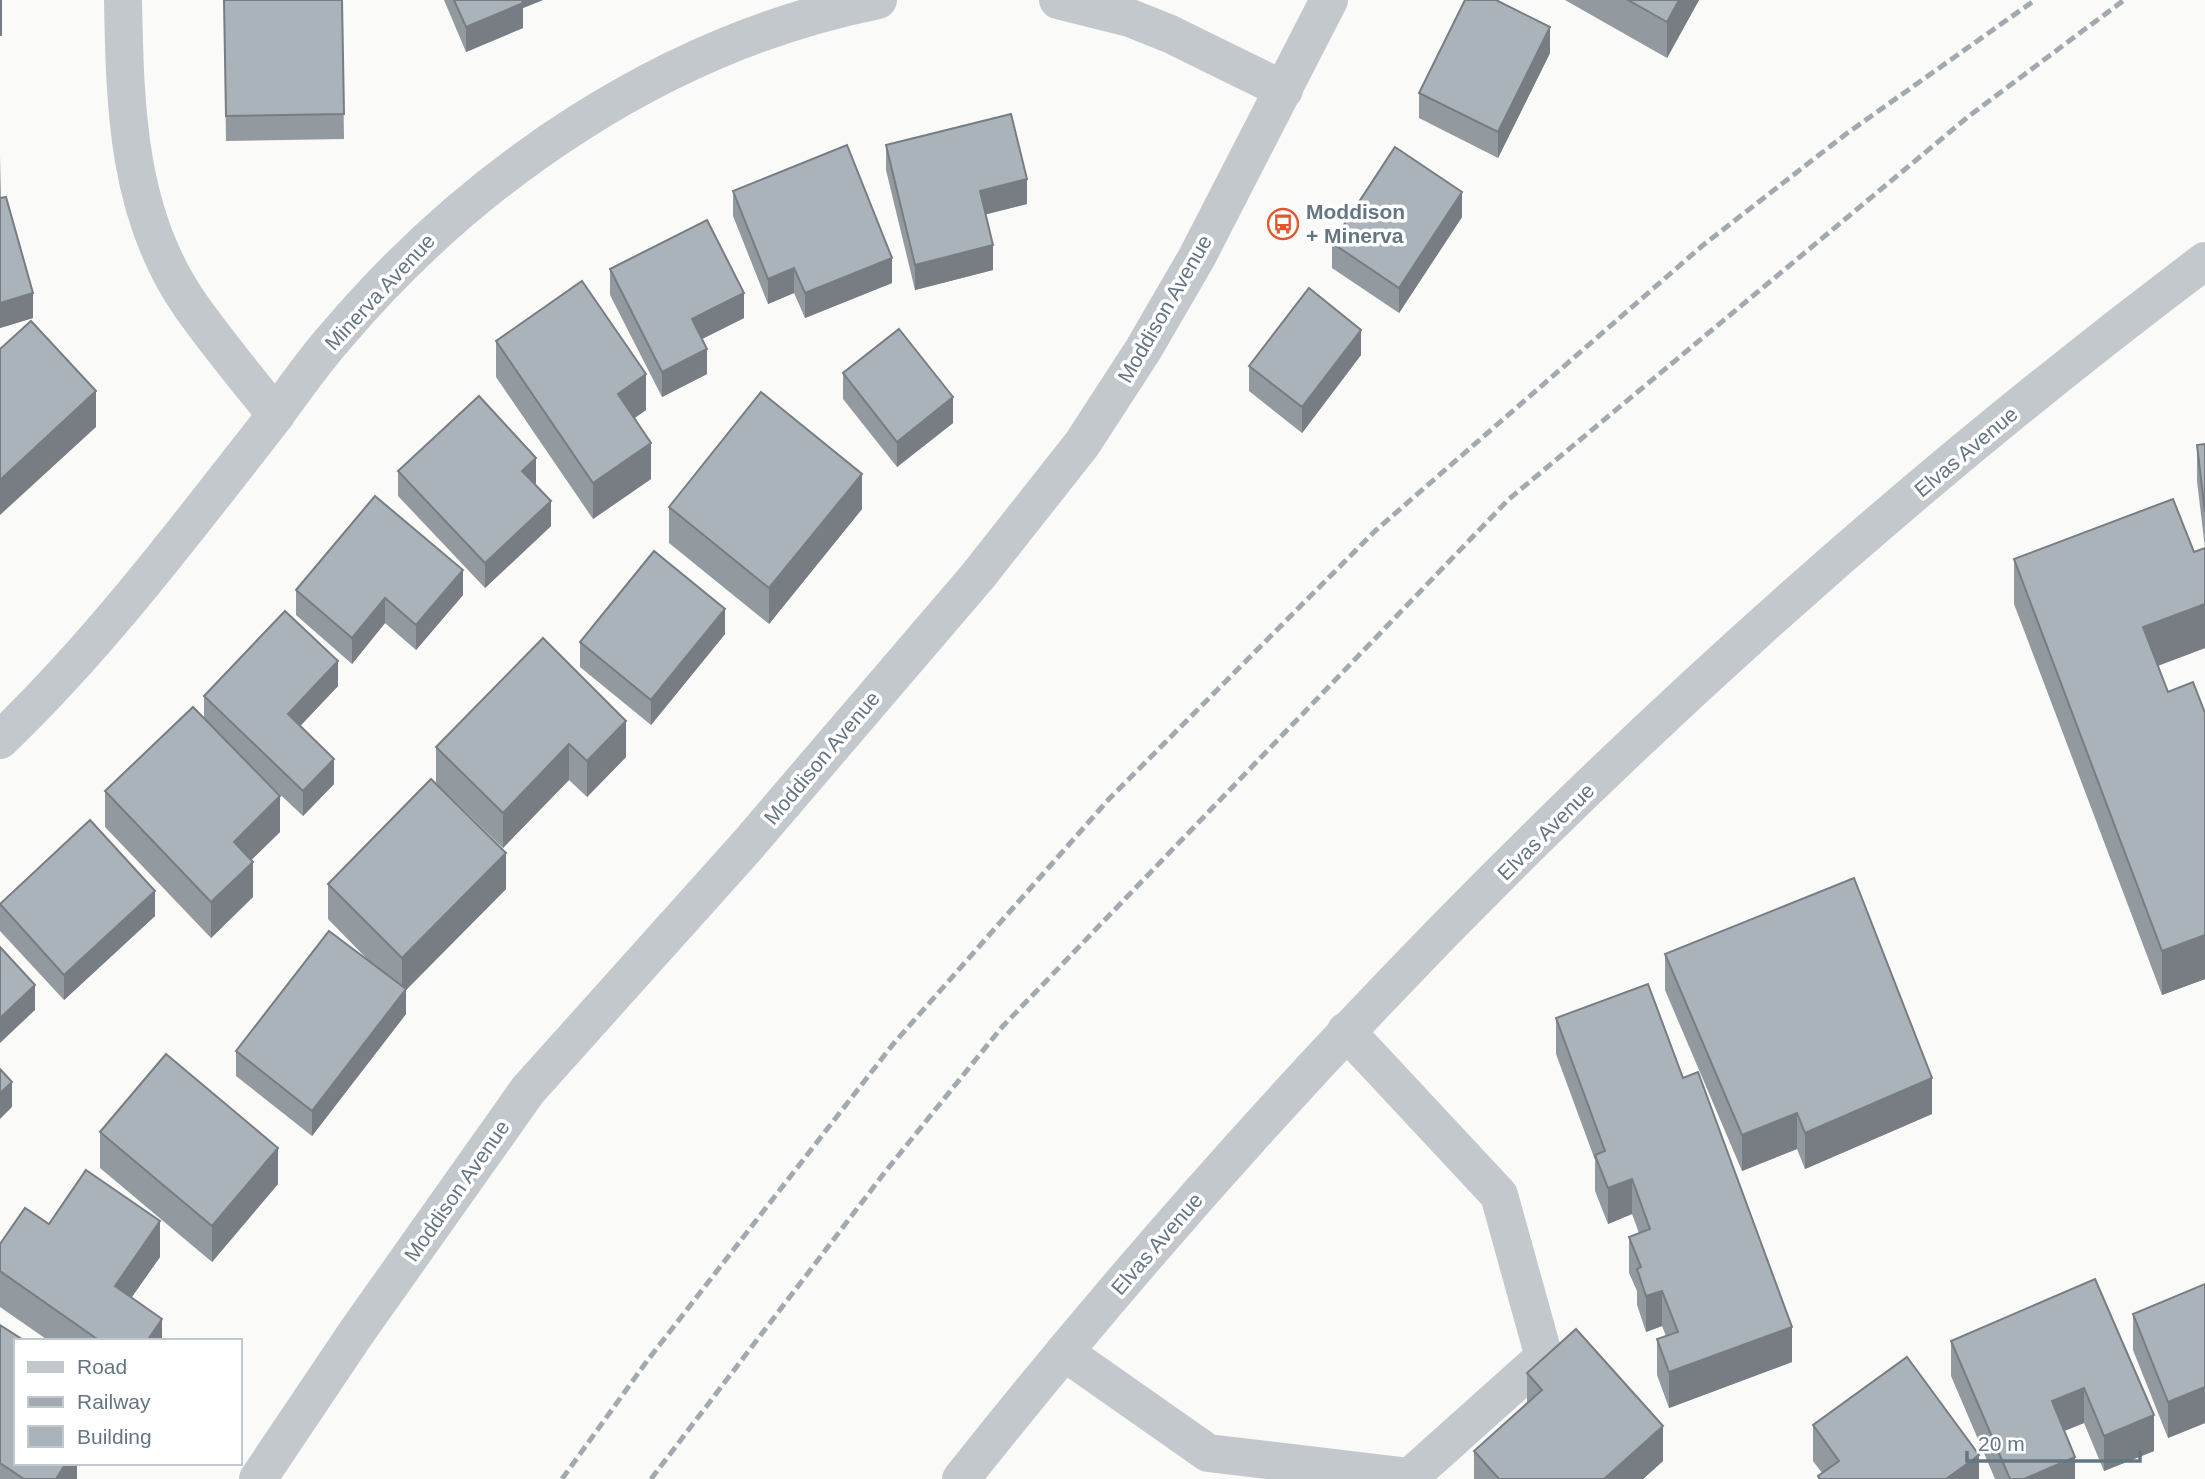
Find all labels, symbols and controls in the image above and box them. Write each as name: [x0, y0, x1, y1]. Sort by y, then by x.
place label: Moddison + Minerva: [1306, 200, 1405, 247]
bus stop icon: Moddison + Minerva: [1266, 207, 1300, 241]
street label: Minerva Avenue: [320, 229, 439, 354]
street label: Moddison Avenue: [1113, 231, 1216, 387]
street label: Elvas Avenue: [1910, 402, 2022, 501]
street label: Moddison Avenue: [759, 686, 884, 829]
street label: Elvas Avenue: [1493, 779, 1599, 885]
street label: Moddison Avenue: [399, 1116, 514, 1266]
street label: Elvas Avenue: [1106, 1188, 1207, 1299]
legend: [14, 1339, 242, 1465]
text: Road: [77, 1355, 127, 1378]
text: Railway: [77, 1390, 151, 1413]
scale bar: [1967, 1420, 2140, 1464]
text: Building: [77, 1425, 152, 1448]
text: 20 m: [1978, 1432, 2025, 1455]

